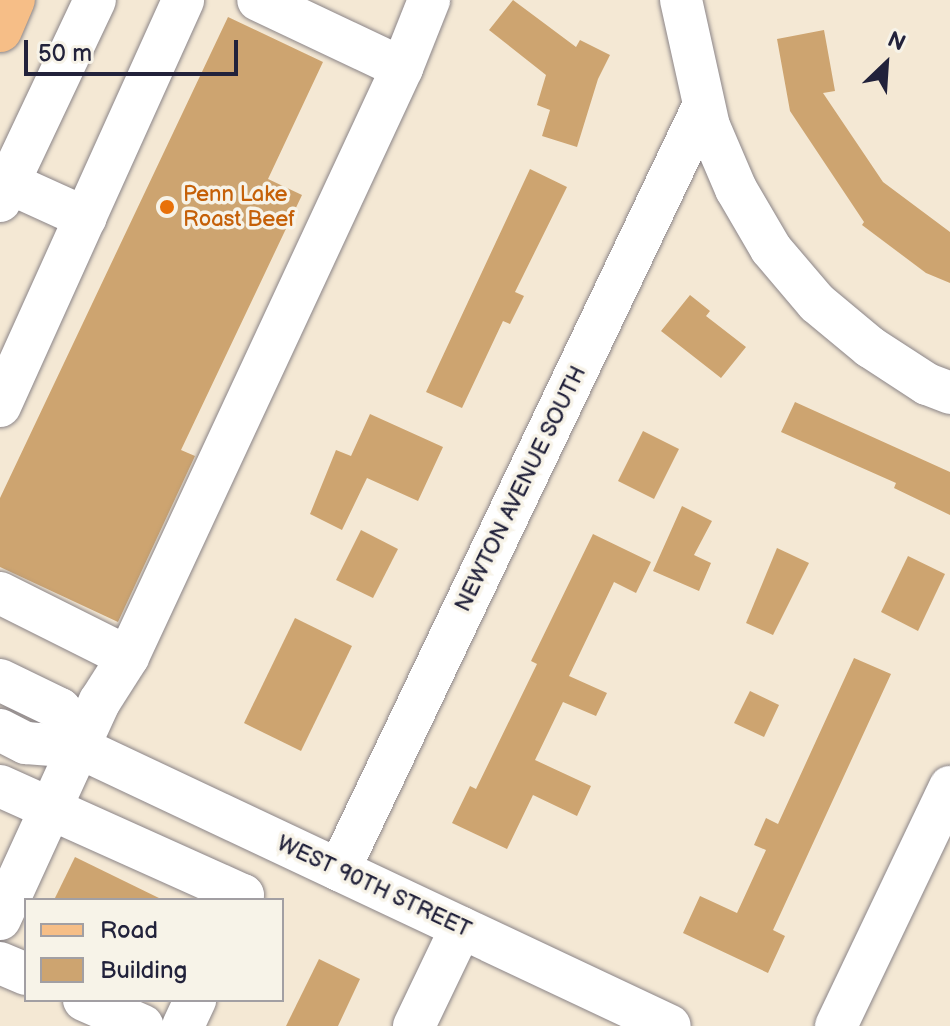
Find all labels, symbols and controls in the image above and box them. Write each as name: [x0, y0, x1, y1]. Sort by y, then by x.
scale bar: [28, 24, 242, 74]
north arrow: [846, 24, 926, 104]
text: N: [883, 26, 910, 58]
text: 50 m: [38, 39, 92, 68]
place label: Penn Lake Roast Beef: [183, 181, 295, 232]
marker: Penn Lake Roast Beef: [158, 198, 176, 216]
street label: NEWTON AVENUE SOUTH: [450, 362, 592, 616]
street label: WEST 90TH STREET: [273, 830, 475, 944]
legend: [24, 898, 284, 1002]
text: Road: [100, 916, 158, 945]
text: Building: [100, 956, 187, 985]

